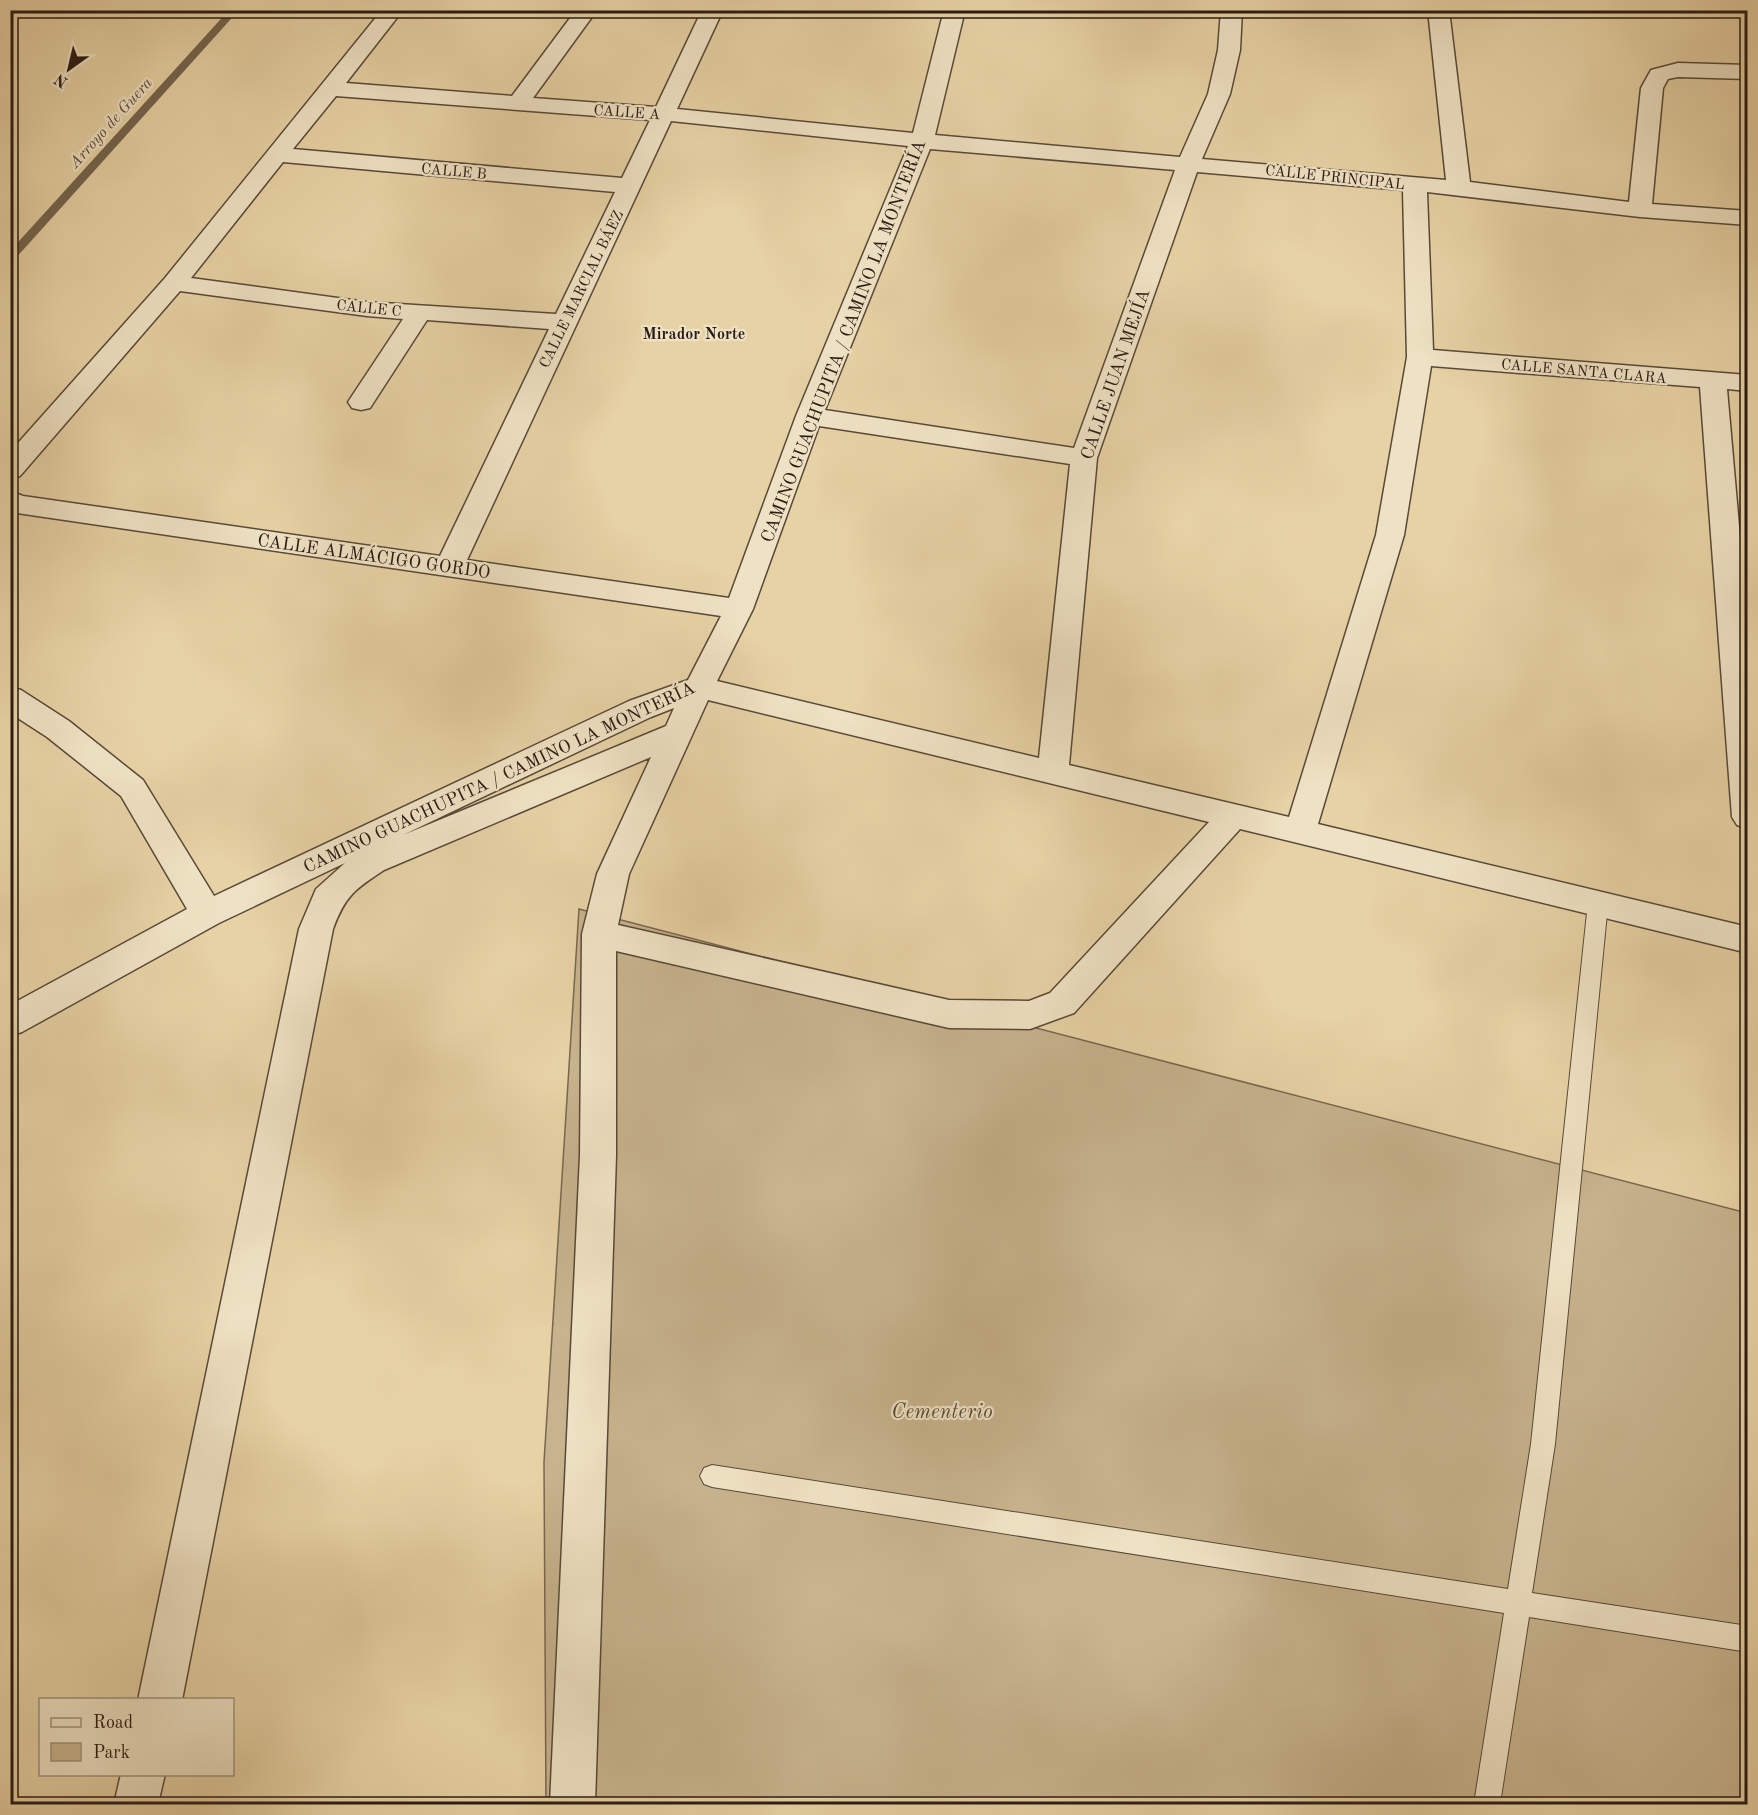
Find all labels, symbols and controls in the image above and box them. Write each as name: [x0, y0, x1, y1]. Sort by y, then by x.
north arrow: [39, 39, 99, 99]
text: N: [52, 69, 71, 90]
water label: Arroyo de Guera: [66, 75, 156, 172]
street label: CALLE A: [593, 104, 661, 123]
street label: CAMINO GUACHUPITA / CAMINO LA MONTERÍA: [755, 136, 929, 545]
street label: CALLE B: [420, 162, 487, 183]
street label: CALLE PRINCIPAL: [1264, 164, 1405, 193]
street label: CALLE MARCIAL BÁEZ: [535, 207, 627, 371]
street label: CALLE JUAN MEJÍA: [1074, 285, 1154, 462]
street label: CALLE C: [336, 299, 402, 320]
district label: Mirador Norte: [643, 327, 745, 343]
street label: CALLE SANTA CLARA: [1500, 358, 1668, 387]
street label: CALLE ALMÁCIGO GORDO: [256, 528, 492, 582]
street label: CAMINO GUACHUPITA / CAMINO LA MONTERÍA: [299, 675, 698, 877]
park label: Cementerio: [891, 1402, 993, 1423]
legend: [39, 1698, 234, 1776]
text: Road: [93, 1714, 133, 1732]
text: Park: [93, 1744, 130, 1762]

